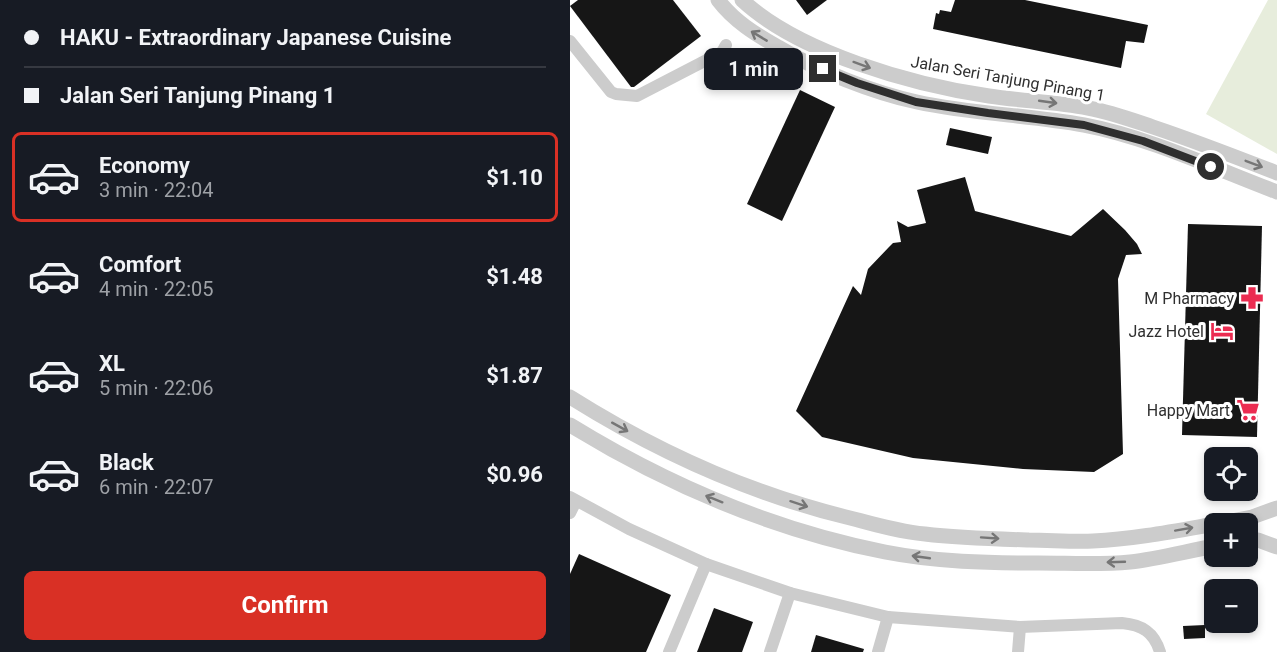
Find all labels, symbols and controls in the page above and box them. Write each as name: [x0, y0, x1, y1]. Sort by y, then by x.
text: HAKU - Extraordinary Japanese Cuisine: [60, 25, 451, 50]
one-way arrow: [751, 29, 768, 41]
callout: 1 min: [703, 48, 802, 90]
street label: Jalan Seri Tanjung Pinang 1: [909, 52, 1106, 105]
route end: [809, 55, 836, 82]
text: 1 min: [728, 57, 779, 81]
one-way arrow: [852, 60, 871, 71]
text: Jalan Seri Tanjung Pinang 1: [60, 83, 335, 108]
one-way arrow: [1038, 97, 1057, 108]
icon: car: [27, 150, 81, 204]
text: Economy: [99, 153, 190, 178]
route start: [1197, 153, 1224, 180]
one-way arrow: [1244, 160, 1263, 171]
text: $1.10: [486, 165, 543, 190]
text: 3 min · 22:04: [99, 178, 214, 202]
icon: car: [27, 249, 81, 303]
text: Comfort: [99, 252, 181, 277]
text: $1.48: [486, 264, 543, 289]
text: 4 min · 22:05: [99, 277, 214, 301]
pharmacy icon: M Pharmacy: [1239, 285, 1265, 311]
place label: M Pharmacy: [1144, 289, 1234, 308]
hotel icon: Jazz Hotel: [1209, 318, 1235, 344]
place label: Jazz Hotel: [1128, 322, 1204, 341]
icon: car: [27, 348, 81, 402]
text: XL: [99, 351, 125, 376]
text: $1.87: [486, 363, 543, 388]
text: 5 min · 22:06: [99, 376, 214, 400]
supermarket icon: Happy Mart: [1235, 397, 1261, 423]
place label: Happy Mart: [1147, 401, 1230, 420]
one-way arrow: [611, 421, 628, 433]
icon: car: [27, 447, 81, 501]
map controls: [1204, 447, 1258, 633]
button: locate: [1204, 447, 1258, 501]
text: Black: [99, 450, 154, 475]
text: $0.96: [486, 462, 543, 487]
text: 6 min · 22:07: [99, 475, 214, 499]
one-way arrow: [705, 493, 724, 504]
one-way arrow: [789, 500, 808, 511]
button: +: [1204, 513, 1258, 567]
one-way arrow: [1174, 523, 1193, 534]
one-way arrow: [979, 533, 999, 544]
one-way arrow: [912, 551, 932, 562]
one-way arrow: [1106, 557, 1126, 568]
button: Confirm: [24, 571, 546, 640]
button: −: [1204, 579, 1258, 633]

